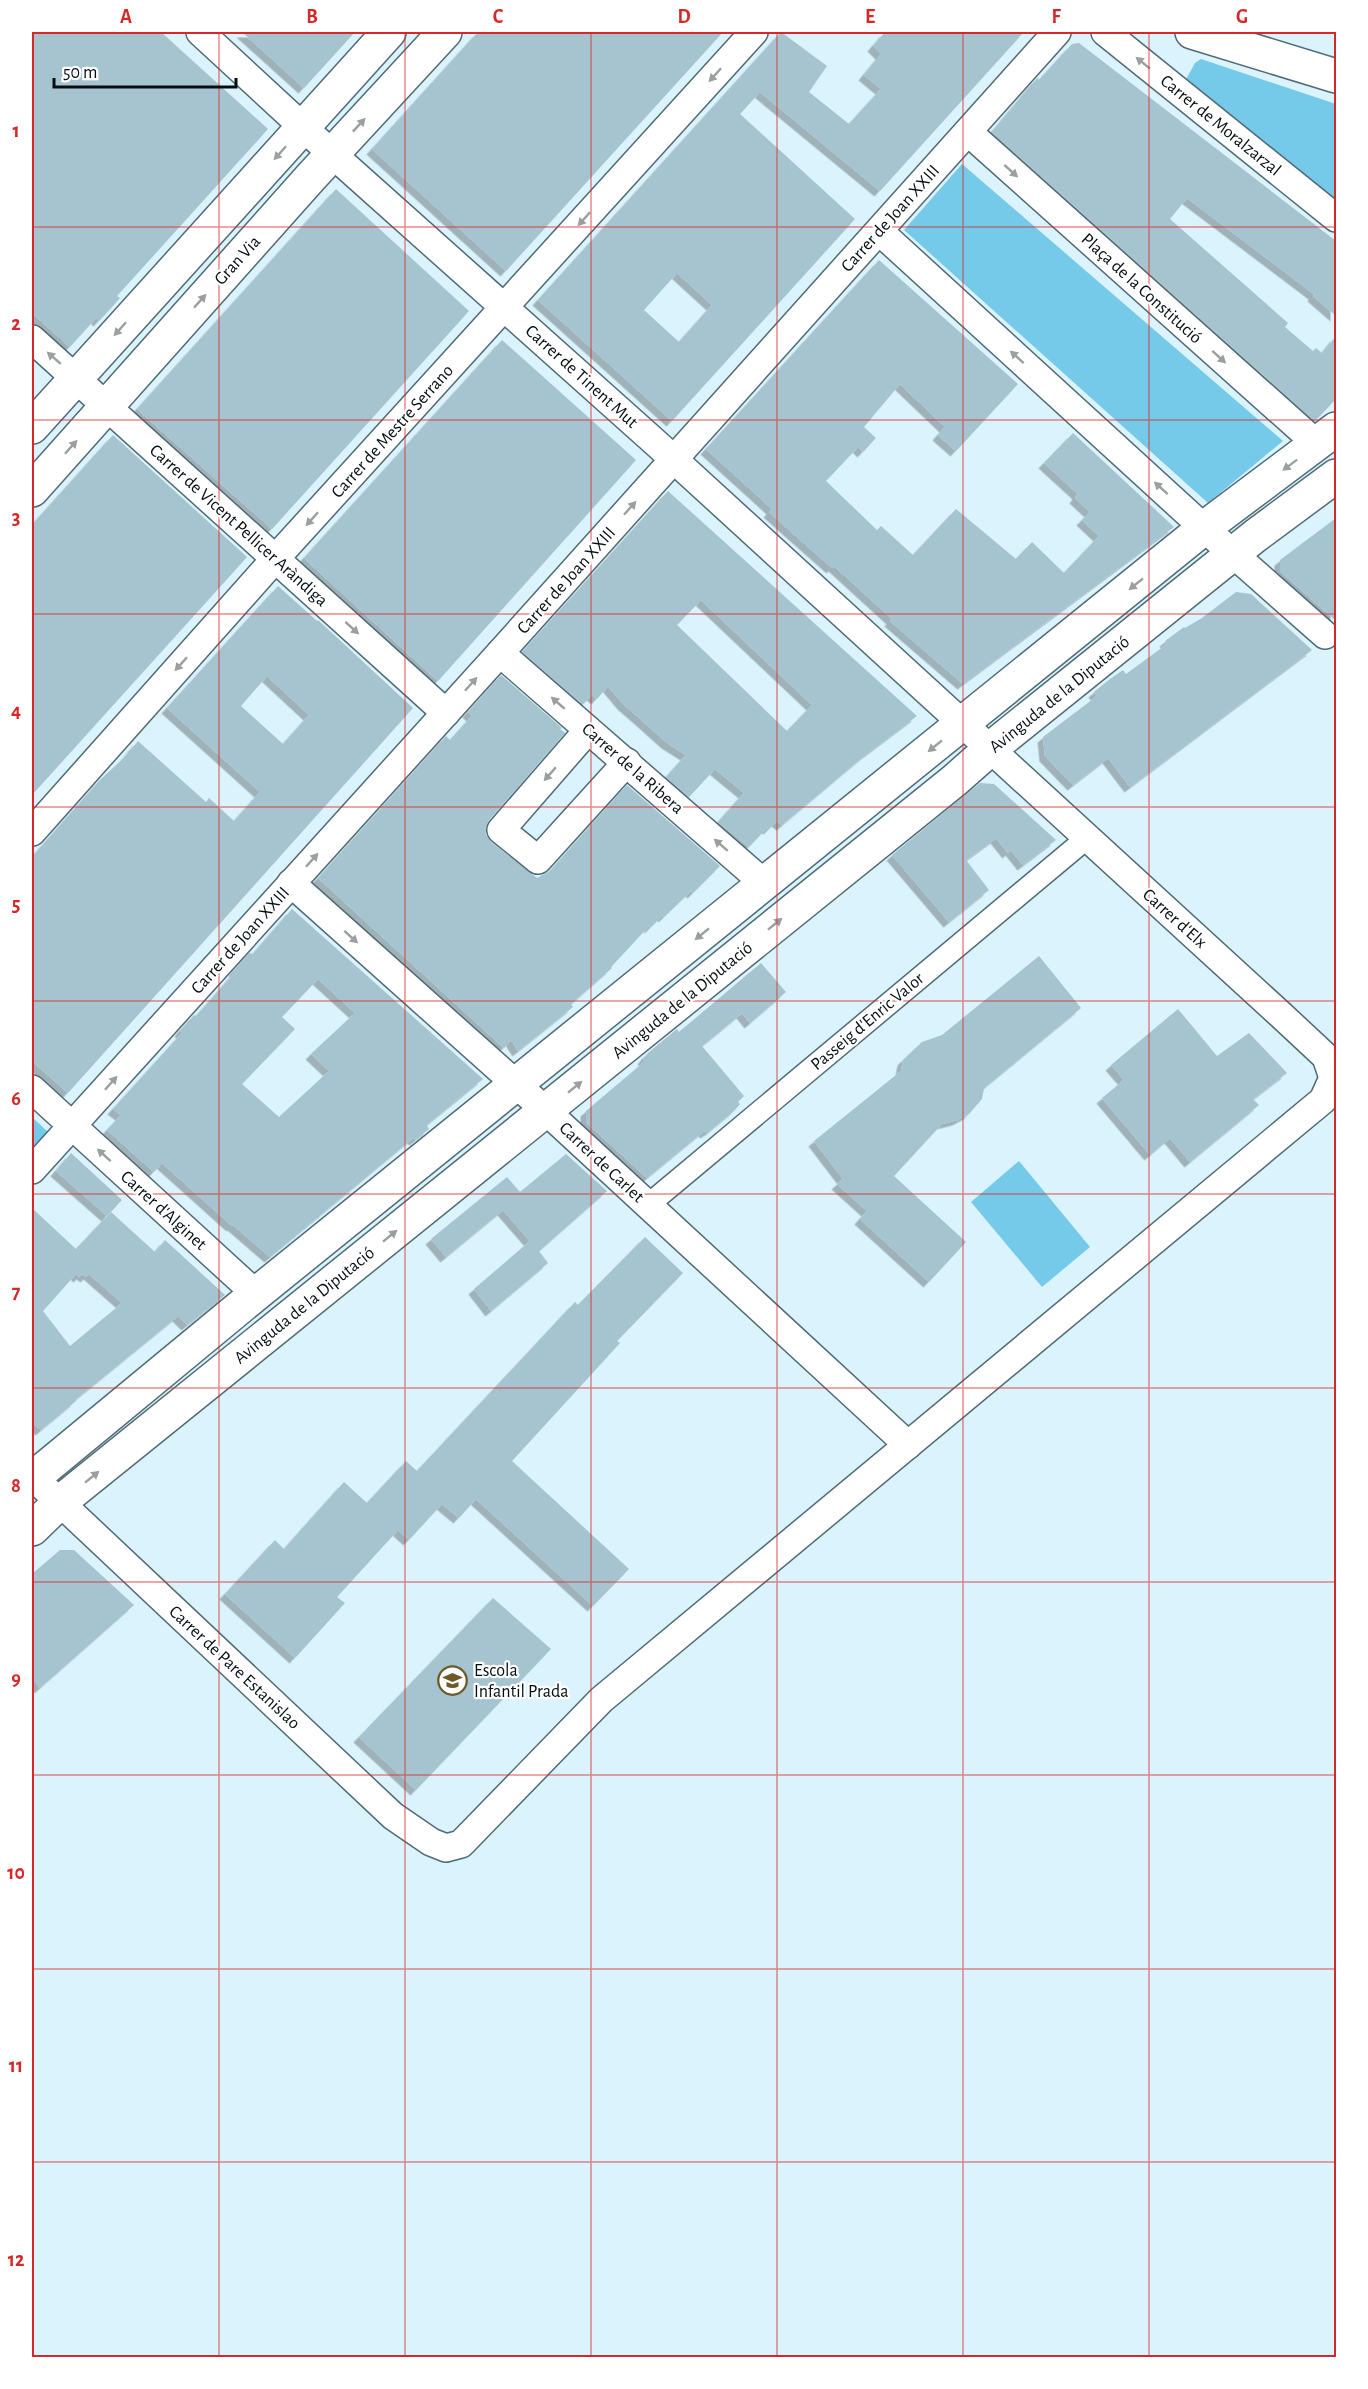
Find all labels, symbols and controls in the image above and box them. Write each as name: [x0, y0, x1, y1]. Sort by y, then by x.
text: A: [120, 7, 132, 27]
text: B: [306, 7, 318, 27]
text: C: [493, 7, 504, 27]
text: D: [677, 7, 691, 27]
text: E: [865, 7, 875, 27]
text: F: [1051, 7, 1061, 27]
text: G: [1236, 7, 1248, 27]
scale bar: [54, 51, 236, 89]
one-way arrow: [1136, 57, 1151, 69]
text: 50 m: [63, 64, 97, 82]
one-way arrow: [709, 67, 722, 82]
street label: Carrer de Moralzarzal: [1157, 72, 1284, 180]
one-way arrow: [352, 118, 365, 133]
text: 1: [12, 121, 20, 141]
one-way arrow: [274, 145, 287, 160]
street label: Carrer de Joan XXIII: [838, 162, 943, 276]
one-way arrow: [1004, 164, 1019, 178]
one-way arrow: [577, 212, 591, 227]
street label: Plaça de la Constitució: [1078, 230, 1205, 347]
street label: Gran Via: [211, 233, 264, 289]
one-way arrow: [193, 294, 206, 309]
text: 2: [11, 314, 21, 334]
one-way arrow: [113, 321, 127, 336]
street label: Carrer de Tinent Mut: [522, 322, 641, 432]
one-way arrow: [1211, 350, 1226, 363]
one-way arrow: [1010, 351, 1025, 364]
one-way arrow: [47, 352, 62, 365]
street label: Carrer de Mestre Serrano: [328, 361, 457, 502]
one-way arrow: [64, 440, 77, 455]
street label: Carrer de Vicent Pellicer Aràndiga: [146, 441, 331, 610]
one-way arrow: [1282, 458, 1298, 471]
one-way arrow: [1154, 482, 1168, 496]
one-way arrow: [623, 501, 636, 516]
text: 3: [12, 508, 20, 528]
one-way arrow: [306, 511, 319, 526]
street label: Carrer de Joan XXIII: [514, 524, 619, 638]
one-way arrow: [1128, 577, 1144, 590]
one-way arrow: [345, 621, 360, 635]
street label: Avinguda de la Diputació: [986, 633, 1133, 757]
one-way arrow: [175, 656, 188, 671]
one-way arrow: [464, 677, 478, 692]
one-way arrow: [551, 697, 566, 710]
text: 4: [11, 701, 21, 721]
street label: Carrer de la Ribera: [578, 720, 687, 818]
one-way arrow: [927, 739, 943, 752]
one-way arrow: [544, 766, 557, 781]
one-way arrow: [714, 839, 729, 852]
one-way arrow: [305, 853, 318, 868]
street label: Carrer de Joan XXIII: [188, 884, 293, 998]
street label: Carrer d'Elx: [1139, 885, 1210, 952]
text: 5: [12, 895, 20, 915]
one-way arrow: [767, 918, 783, 931]
one-way arrow: [694, 928, 709, 940]
one-way arrow: [343, 930, 358, 944]
street label: Avinguda de la Diputació: [609, 939, 756, 1063]
street label: Passeig d'Enric Valor: [808, 969, 928, 1074]
one-way arrow: [104, 1075, 118, 1090]
one-way arrow: [567, 1081, 583, 1094]
text: 6: [11, 1089, 21, 1109]
street label: Carrer de Carlet: [555, 1119, 647, 1207]
one-way arrow: [97, 1149, 112, 1162]
street label: Carrer d'Alginet: [117, 1168, 210, 1254]
one-way arrow: [383, 1230, 398, 1243]
street label: Avinguda de la Diputació: [231, 1244, 378, 1368]
text: 7: [12, 1282, 21, 1302]
one-way arrow: [84, 1471, 100, 1484]
text: 8: [11, 1476, 21, 1496]
street label: Carrer de Pare Estanislao: [165, 1603, 303, 1733]
place label: Escola Infantil Prada: [474, 1662, 569, 1701]
school or university icon: Escola Infantil Prada: [437, 1664, 469, 1696]
text: 9: [11, 1669, 21, 1689]
text: 10: [7, 1863, 25, 1883]
text: 11: [9, 2056, 23, 2076]
text: 12: [8, 2250, 24, 2270]

